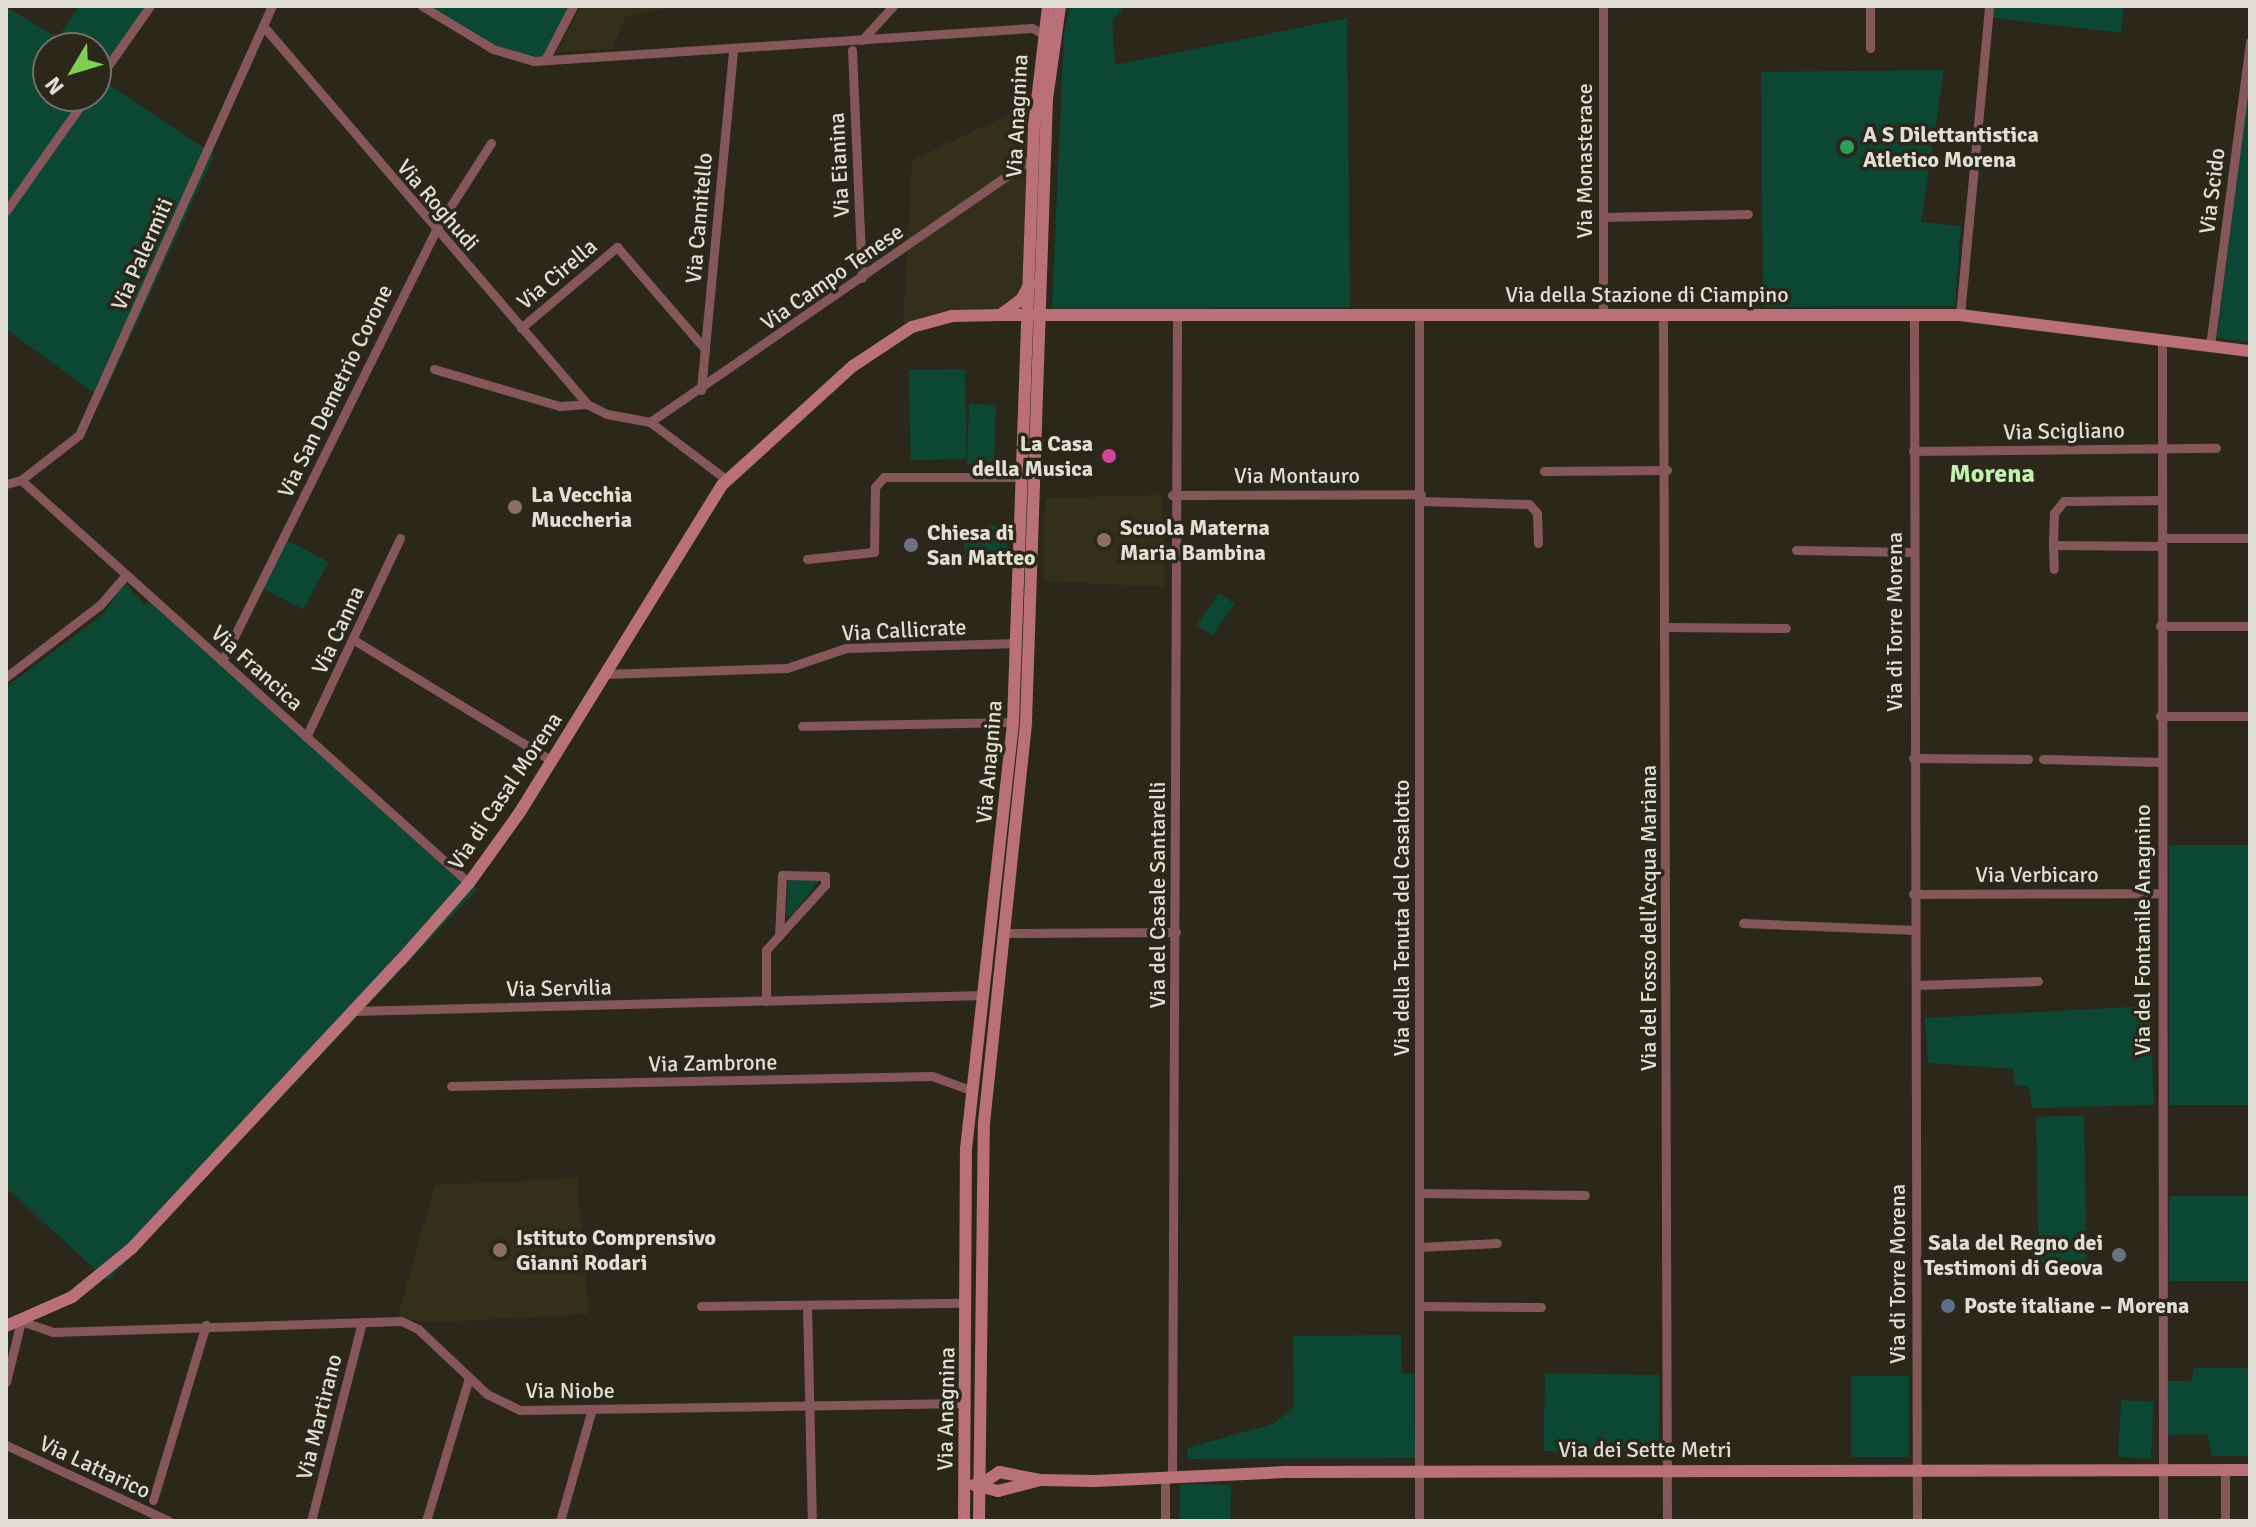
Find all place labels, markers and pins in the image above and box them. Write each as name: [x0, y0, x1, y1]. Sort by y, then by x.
place label: A S Dilettantistica Atletico Morena: [1863, 121, 2039, 172]
marker: A S Dilettantistica Atletico Morena: [1838, 138, 1856, 156]
place label: La Casa della Musica: [972, 430, 1093, 482]
marker: La Casa della Musica: [1100, 447, 1118, 465]
place label: La Vecchia Muccheria: [531, 481, 632, 532]
marker: La Vecchia Muccheria: [506, 498, 524, 516]
place label: Scuola Materna Maria Bambina: [1120, 514, 1270, 566]
place label: Chiesa di San Matteo: [927, 519, 1036, 570]
marker: Scuola Materna Maria Bambina: [1095, 531, 1113, 549]
marker: Chiesa di San Matteo: [902, 536, 920, 554]
place label: Istituto Comprensivo Gianni Rodari: [516, 1224, 716, 1276]
place label: Sala del Regno dei Testimoni di Geova: [1924, 1229, 2103, 1280]
marker: Istituto Comprensivo Gianni Rodari: [491, 1241, 509, 1259]
marker: Sala del Regno dei Testimoni di Geova: [2110, 1246, 2128, 1264]
place label: Poste italiane – Morena: [1964, 1293, 2189, 1319]
marker: Poste italiane – Morena: [1939, 1297, 1957, 1315]

